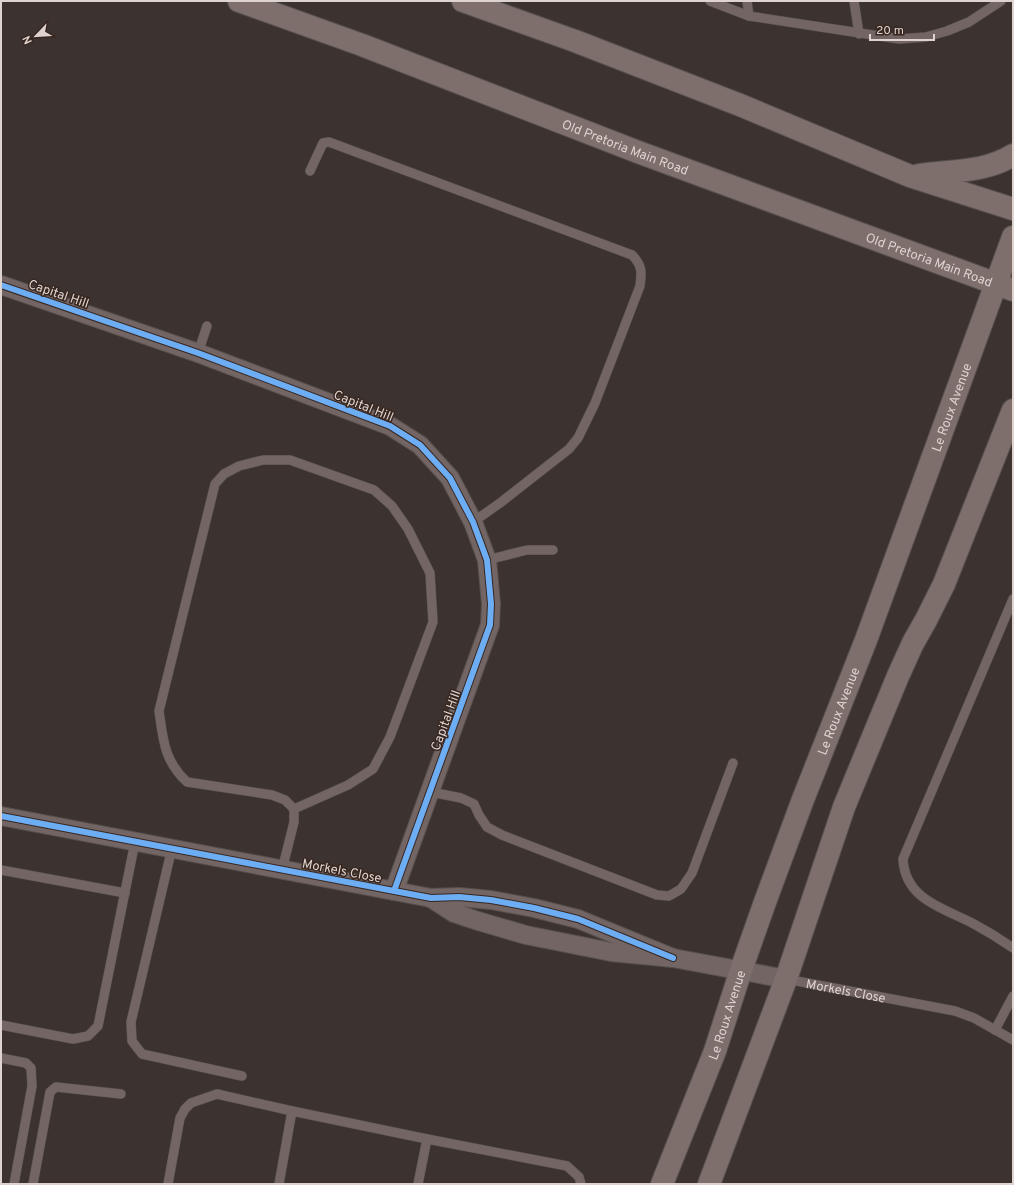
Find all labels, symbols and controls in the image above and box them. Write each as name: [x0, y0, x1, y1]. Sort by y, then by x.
north arrow: [16, 16, 56, 56]
scale bar: [870, 16, 934, 42]
text: 20 m: [876, 23, 904, 39]
text: N: [20, 33, 36, 46]
street label: Old Pretoria Main Road: [559, 117, 690, 180]
street label: Old Pretoria Main Road: [863, 230, 994, 292]
street label: Capital Hill: [26, 277, 91, 313]
street label: Le Roux Avenue: [929, 361, 976, 454]
street label: Capital Hill: [331, 388, 396, 426]
street label: Le Roux Avenue: [815, 665, 864, 758]
street label: Capital Hill: [429, 688, 465, 753]
street label: Morkels Close: [301, 856, 383, 888]
street label: Le Roux Avenue: [706, 969, 750, 1063]
street label: Morkels Close: [804, 977, 887, 1008]

